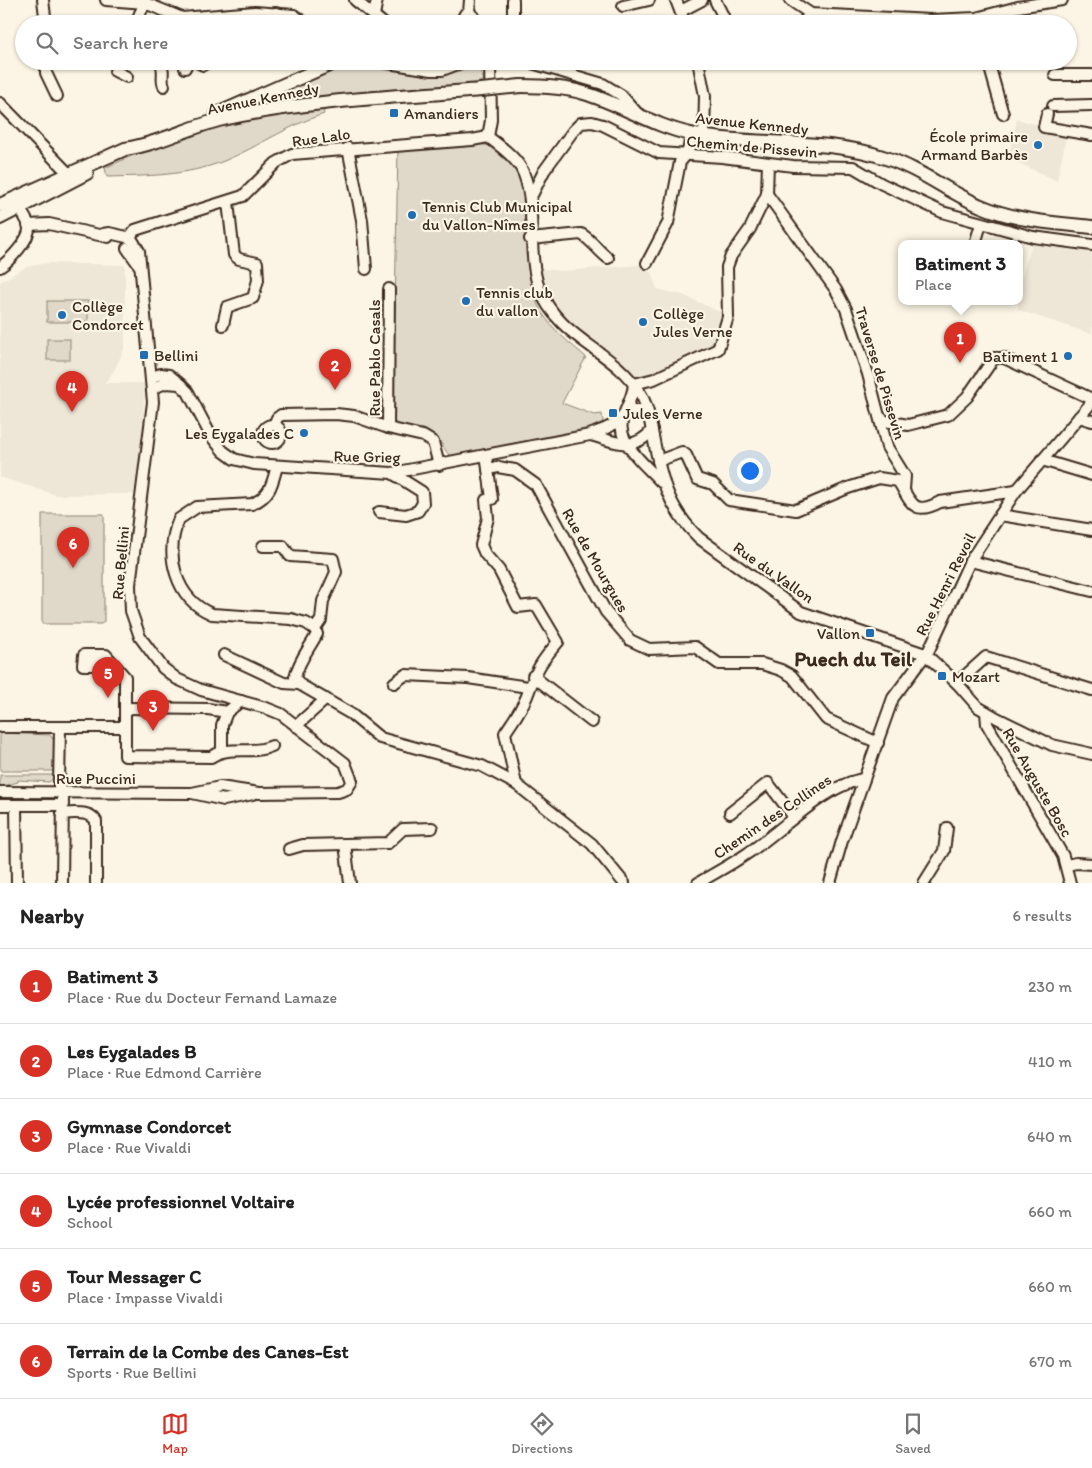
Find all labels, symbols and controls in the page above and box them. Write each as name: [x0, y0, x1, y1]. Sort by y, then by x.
search box: [15, 15, 1077, 70]
icon: search: [33, 29, 61, 57]
text: Search here: [73, 31, 168, 54]
street label: Avenue Kennedy: [206, 78, 321, 119]
place label: Amandiers: [404, 104, 479, 123]
marker: Amandiers: [388, 107, 400, 119]
street label: Avenue Kennedy: [695, 108, 810, 139]
street label: Rue Lalo: [291, 124, 352, 151]
place label: École primaire Armand Barbès: [921, 127, 1028, 164]
street label: Chemin de Pissevin: [686, 131, 819, 162]
marker: École primaire Armand Barbès: [1032, 139, 1044, 151]
place label: Tennis Club Municipal du Vallon-Nîmes: [422, 197, 573, 234]
marker: Tennis Club Municipal du Vallon-Nîmes: [406, 209, 418, 221]
popup: [898, 240, 1023, 305]
text: Batiment 3: [915, 252, 1006, 275]
text: Place: [915, 275, 952, 294]
place label: Tennis club du vallon: [476, 283, 553, 320]
marker: Tennis club du vallon: [460, 295, 472, 307]
place label: Collège Condorcet: [72, 297, 144, 334]
street label: Rue Pablo Casals: [365, 299, 384, 417]
place label: Collège Jules Verne: [653, 304, 733, 341]
street label: Traverse de Pissevin: [851, 304, 910, 442]
marker: Collège Condorcet: [56, 309, 68, 321]
marker: Collège Jules Verne: [637, 316, 649, 328]
pin: 1: [944, 322, 976, 363]
place label: Bellini: [154, 346, 198, 365]
place label: Batiment 1: [983, 347, 1059, 366]
marker: Bellini: [138, 349, 150, 361]
pin: 2: [319, 349, 351, 390]
marker: Batiment 1: [1062, 350, 1074, 362]
pin: 4: [56, 371, 88, 412]
place label: Jules Verne: [623, 404, 703, 423]
marker: Jules Verne: [607, 407, 619, 419]
place label: Les Eygalades C: [185, 424, 294, 443]
marker: Les Eygalades C: [298, 427, 310, 439]
street label: Rue Grieg: [333, 446, 401, 467]
your location: [737, 458, 763, 484]
street label: Rue de Mourgues: [558, 505, 633, 616]
street label: Rue Bellini: [108, 525, 133, 601]
pin: 6: [57, 527, 89, 568]
street label: Rue Henri Revoil: [911, 529, 980, 639]
street label: Rue du Vallon: [730, 538, 818, 607]
place label: Vallon: [817, 624, 860, 643]
marker: Vallon: [864, 627, 876, 639]
district label: Puech du Teil: [794, 646, 913, 671]
pin: 5: [92, 657, 124, 698]
place label: Mozart: [952, 667, 1000, 686]
marker: Mozart: [936, 670, 948, 682]
pin: 3: [137, 690, 169, 731]
street label: Rue Auguste Bosc: [999, 724, 1077, 840]
street label: Rue Puccini: [56, 769, 136, 788]
street label: Chemin des Collines: [710, 770, 835, 863]
text: Nearby: [20, 903, 84, 928]
text: 6 results: [1012, 906, 1072, 925]
text: Batiment 3: [67, 965, 158, 988]
text: 1: [32, 977, 40, 996]
text: 230 m: [1028, 977, 1072, 996]
text: Place · Rue du Docteur Fernand Lamaze: [67, 988, 337, 1007]
text: Les Eygalades B: [67, 1040, 196, 1063]
text: 2: [32, 1052, 40, 1071]
text: 410 m: [1028, 1052, 1072, 1071]
text: Place · Rue Edmond Carrière: [67, 1063, 262, 1082]
text: Gymnase Condorcet: [67, 1115, 231, 1138]
text: 3: [32, 1127, 40, 1146]
text: 640 m: [1027, 1127, 1072, 1146]
text: Place · Rue Vivaldi: [67, 1138, 191, 1157]
text: Lycée professionnel Voltaire: [67, 1190, 294, 1213]
text: 4: [31, 1202, 41, 1221]
text: 660 m: [1028, 1202, 1072, 1221]
text: School: [67, 1213, 113, 1232]
text: Tour Messager C: [67, 1265, 202, 1288]
text: 5: [32, 1277, 40, 1296]
text: 660 m: [1028, 1277, 1072, 1296]
text: Place · Impasse Vivaldi: [67, 1288, 223, 1307]
text: Terrain de la Combe des Canes-Est: [67, 1340, 349, 1363]
text: 6: [32, 1352, 40, 1371]
text: 670 m: [1029, 1352, 1072, 1371]
text: Sports · Rue Bellini: [67, 1363, 197, 1382]
tab: Map: [161, 1410, 189, 1457]
tab: Directions: [511, 1410, 573, 1457]
tab: Saved: [895, 1410, 931, 1457]

